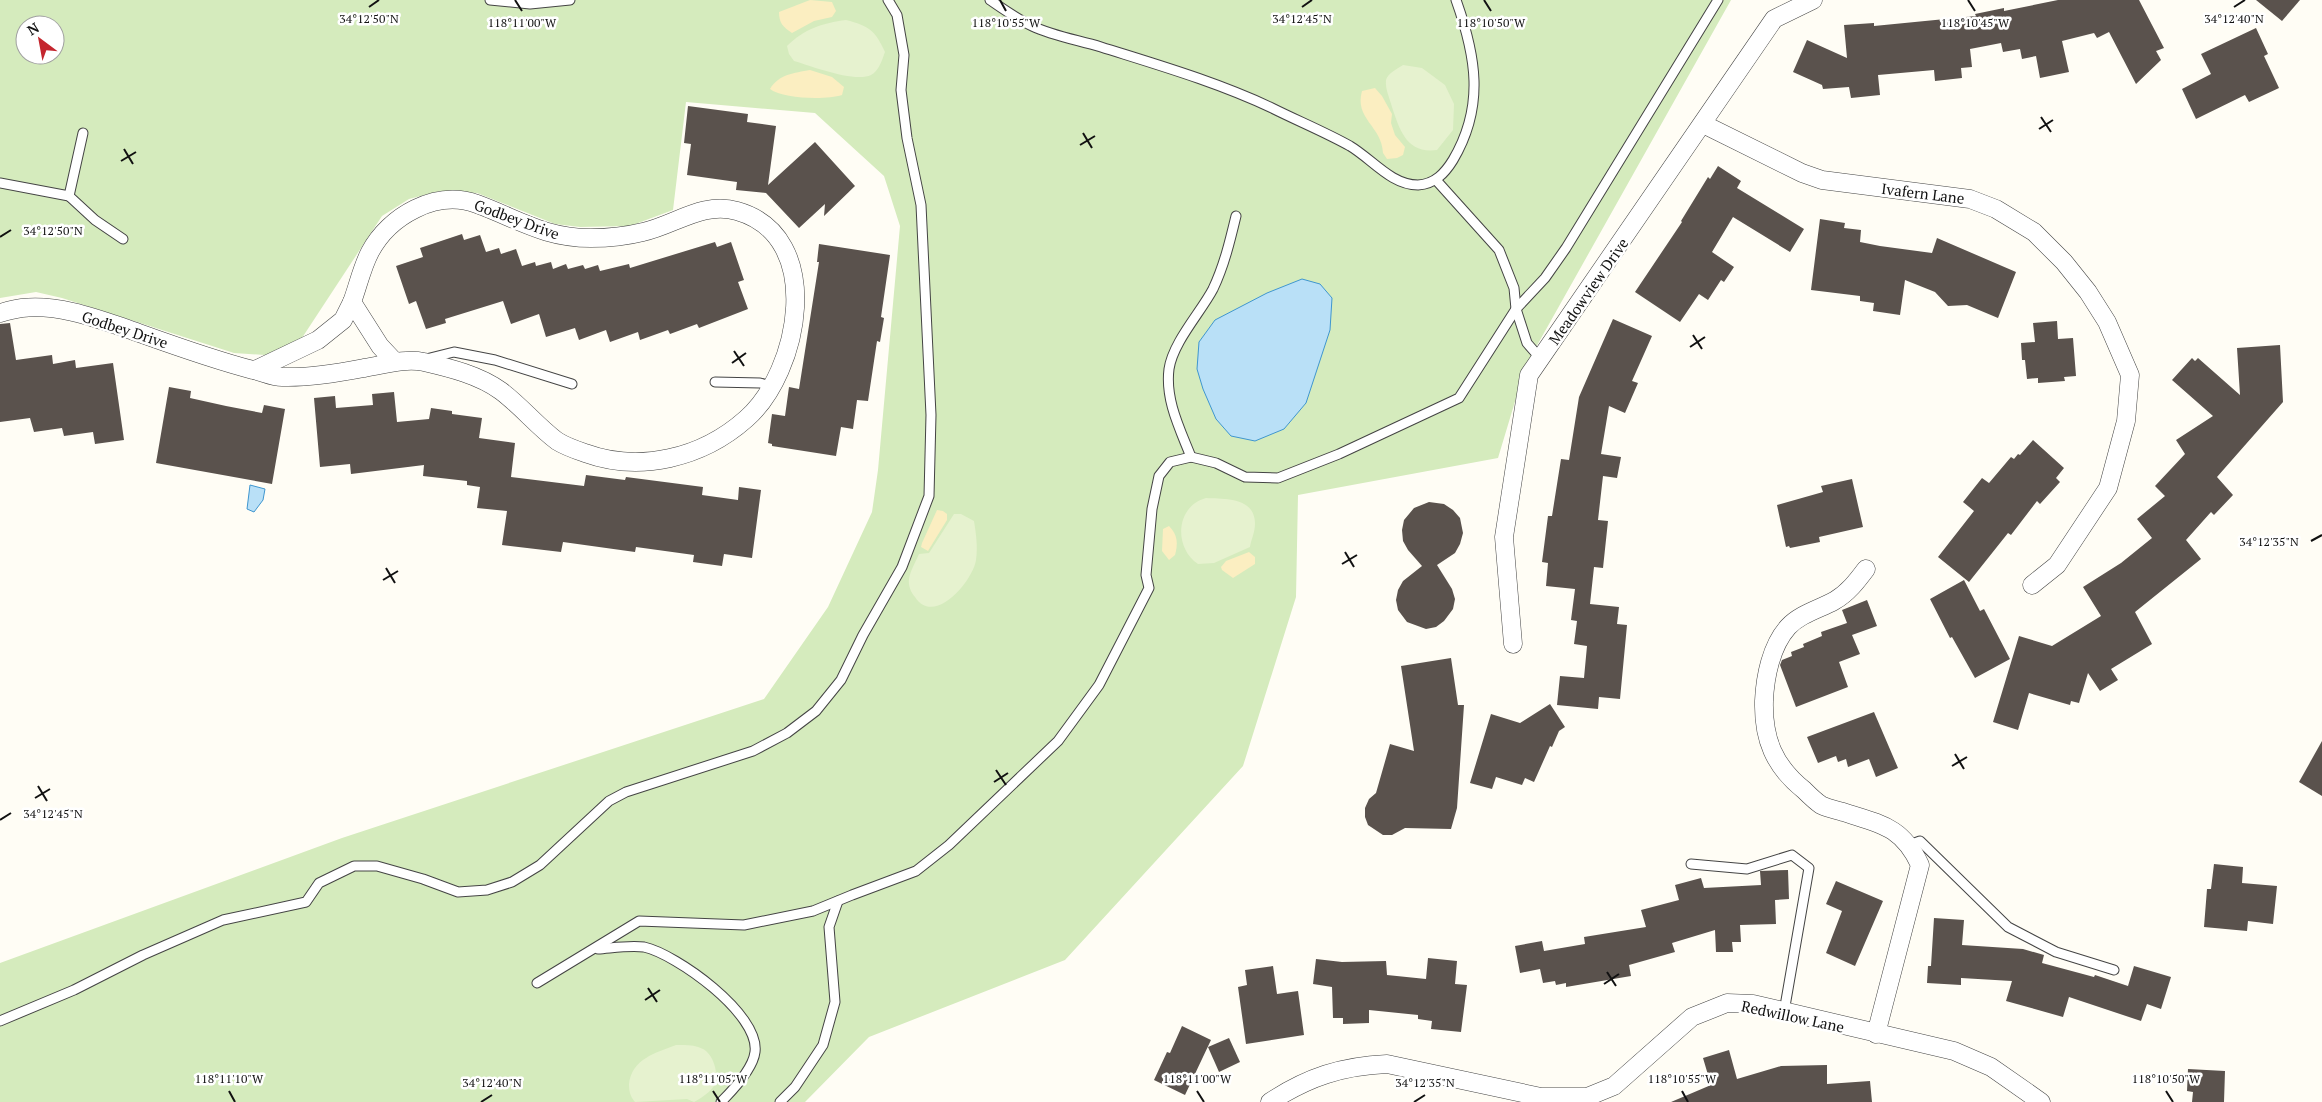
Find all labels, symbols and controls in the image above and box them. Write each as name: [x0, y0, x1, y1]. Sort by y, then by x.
text: 34°12'50"N: [339, 11, 399, 26]
text: 34°12'45"N: [1272, 11, 1332, 26]
text: 34°12'40"N: [2204, 11, 2264, 26]
north arrow: [15, 15, 65, 65]
text: 118°11'00"W: [488, 15, 557, 30]
text: 118°10'55"W: [972, 15, 1041, 30]
text: 118°10'50"W: [1457, 15, 1526, 30]
text: 118°10'45"W: [1941, 15, 2010, 30]
text: N: [23, 17, 43, 39]
street label: Ivafern Lane: [1880, 178, 1966, 208]
street label: Godbey Drive: [472, 194, 562, 244]
text: 34°12'50"N: [23, 223, 83, 238]
street label: Meadowview Drive: [1544, 234, 1632, 348]
street label: Godbey Drive: [79, 306, 171, 352]
text: 34°12'35"N: [2239, 534, 2299, 549]
text: 34°12'45"N: [23, 806, 83, 821]
street label: Redwillow Lane: [1740, 995, 1846, 1037]
text: 118°11'10"W: [195, 1071, 264, 1086]
text: 118°11'05"W: [679, 1071, 748, 1086]
text: 118°11'00"W: [1163, 1071, 1232, 1086]
text: 118°10'55"W: [1648, 1071, 1717, 1086]
text: 118°10'50"W: [2132, 1071, 2201, 1086]
text: 34°12'40"N: [462, 1075, 522, 1090]
text: 34°12'35"N: [1395, 1075, 1455, 1090]

